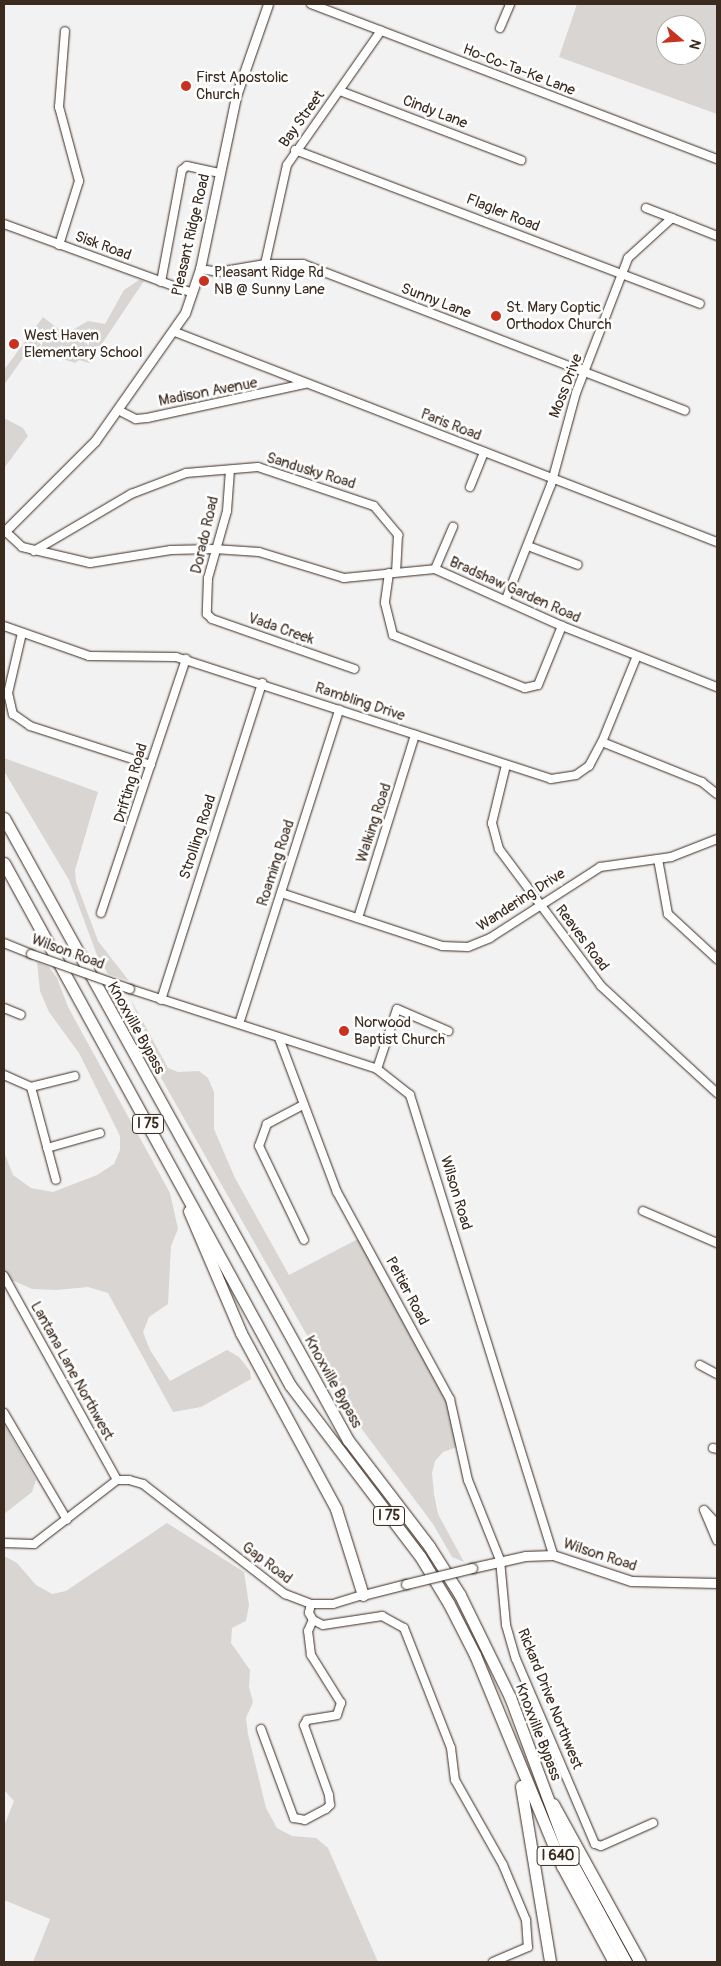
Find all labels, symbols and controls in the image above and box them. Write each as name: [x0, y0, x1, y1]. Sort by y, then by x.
north arrow: [656, 15, 706, 65]
text: N: [685, 37, 704, 52]
street label: Ho-Co-Ta-Ke Lane: [460, 40, 578, 100]
place label: First Apostolic Church: [196, 68, 289, 103]
marker: First Apostolic Church: [180, 80, 192, 92]
street label: Bay Street: [275, 87, 329, 151]
street label: Cindy Lane: [400, 91, 470, 133]
street label: Pleasant Ridge Road: [168, 172, 214, 298]
street label: Flagler Road: [464, 190, 542, 236]
street label: Sisk Road: [72, 228, 134, 264]
place label: Pleasant Ridge Rd NB @ Sunny Lane: [214, 263, 325, 298]
marker: Pleasant Ridge Rd NB @ Sunny Lane: [198, 275, 210, 287]
street label: Sunny Lane: [398, 279, 474, 323]
place label: St. Mary Coptic Orthodox Church: [506, 298, 612, 333]
marker: St. Mary Coptic Orthodox Church: [490, 310, 502, 322]
place label: West Haven Elementary School: [24, 326, 142, 361]
marker: West Haven Elementary School: [8, 338, 20, 350]
street label: Moss Drive: [545, 351, 587, 421]
street label: Madison Avenue: [157, 374, 259, 410]
street label: Paris Road: [418, 405, 484, 445]
street label: Sandusky Road: [264, 449, 358, 493]
street label: Dorado Road: [187, 494, 223, 576]
street label: Bradshaw Garden Road: [447, 553, 583, 627]
street label: Vada Creek: [245, 609, 317, 649]
street label: Rambling Drive: [313, 679, 407, 725]
street label: Drifting Road: [110, 741, 152, 825]
street label: Walking Road: [353, 781, 395, 865]
street label: Strolling Road: [176, 792, 220, 882]
street label: Roaming Road: [254, 817, 298, 909]
street label: Wandering Drive: [473, 865, 569, 935]
street label: Reaves Road: [551, 901, 613, 975]
street label: Wilson Road: [29, 930, 107, 974]
street label: Knoxville Bypass: [103, 979, 169, 1077]
place label: Norwood Baptist Church: [354, 1013, 445, 1048]
marker: Norwood Baptist Church: [338, 1025, 350, 1037]
road number: I 75: [132, 1112, 164, 1136]
street label: Wilson Road: [436, 1154, 476, 1232]
street label: Peltier Road: [381, 1254, 433, 1328]
street label: Lantana Lane Northwest: [26, 1299, 118, 1443]
street label: Knoxville Bypass: [300, 1333, 366, 1431]
road number: I 75: [373, 1504, 405, 1528]
street label: Wilson Road: [561, 1535, 639, 1575]
street label: Gap Road: [238, 1538, 296, 1588]
street label: Rickard Drive Northwest: [514, 1626, 586, 1772]
street label: Knoxville Bypass: [511, 1681, 565, 1783]
road number: I 640: [536, 1844, 580, 1868]

